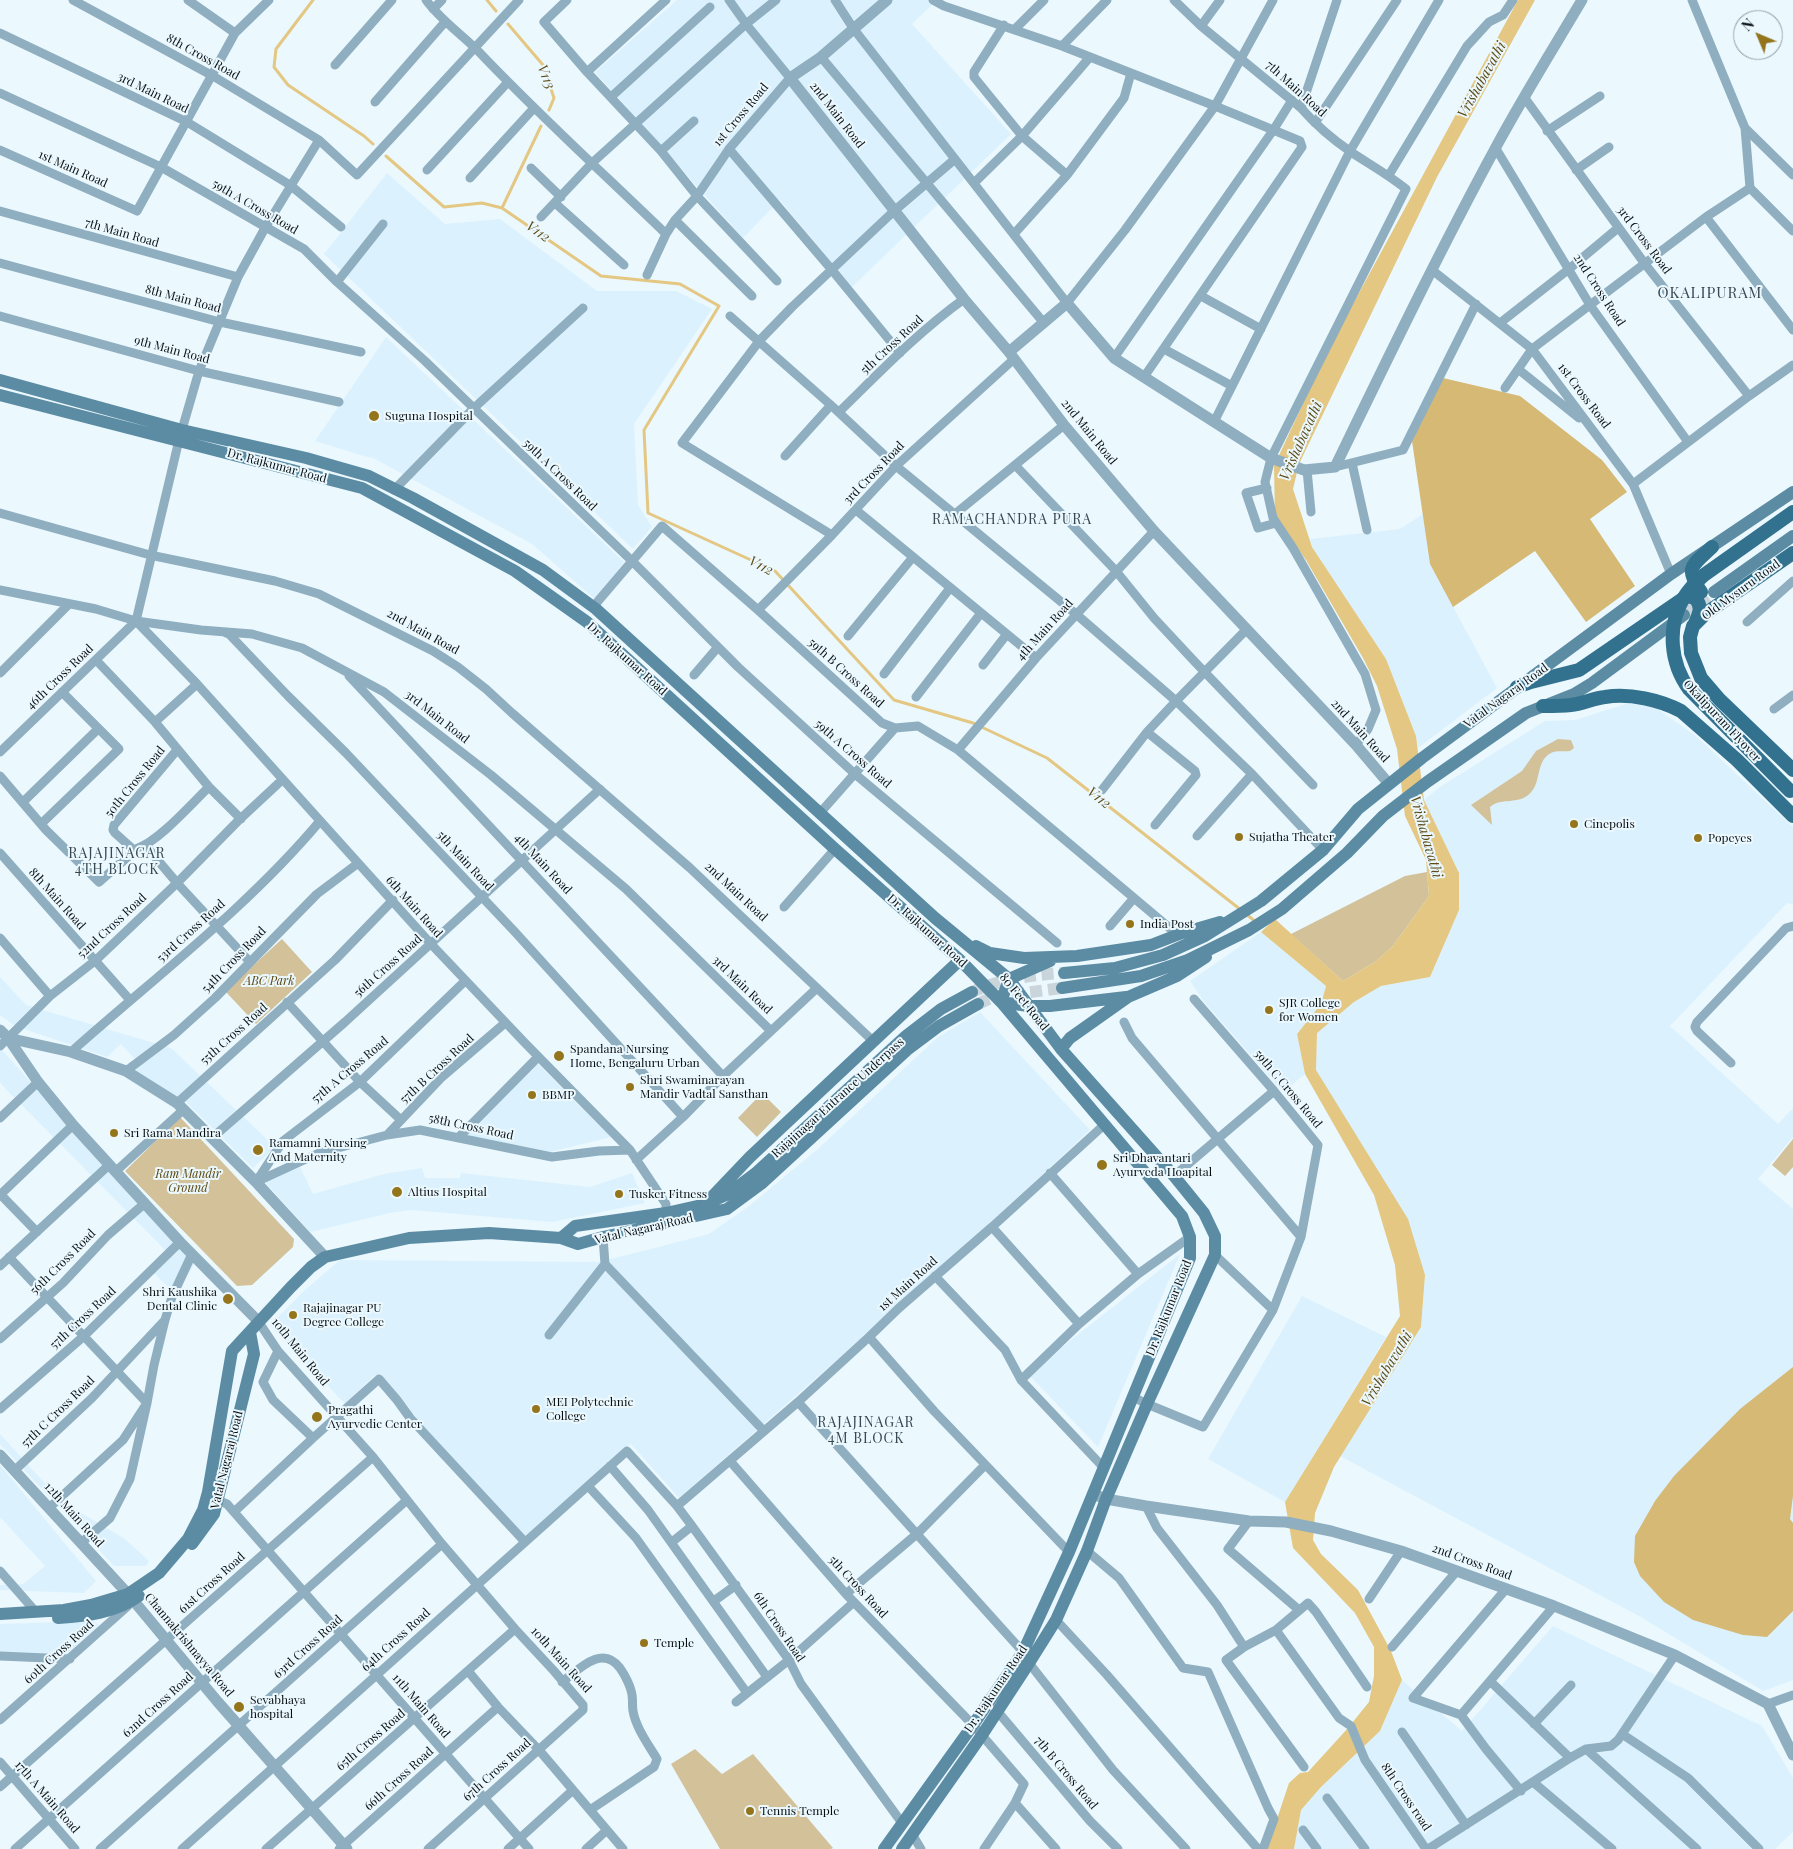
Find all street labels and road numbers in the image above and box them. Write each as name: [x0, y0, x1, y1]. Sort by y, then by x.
street label: 8th Cross Road: [164, 31, 242, 83]
street label: 7th Main Road: [1263, 58, 1329, 120]
street label: 3rd Main Road: [115, 69, 191, 117]
street label: 2nd Main Road: [807, 79, 867, 151]
street label: 1st Cross Road: [710, 81, 772, 149]
street label: 1st Main Road: [36, 147, 110, 191]
street label: 59th A Cross Road: [209, 177, 301, 237]
street label: 3rd Cross Road: [1614, 203, 1674, 277]
street label: 7th Main Road: [83, 216, 161, 250]
street label: 2nd Cross Road: [1570, 251, 1628, 329]
street label: 8th Main Road: [144, 282, 222, 316]
street label: 5th Cross Road: [858, 312, 926, 378]
street label: 9th Main Road: [133, 333, 211, 367]
street label: 1st Cross Road: [1555, 361, 1613, 431]
street label: 2nd Main Road: [1058, 396, 1120, 468]
street label: 59th A Cross Road: [520, 436, 600, 514]
street label: 3rd Cross Road: [841, 439, 907, 507]
street label: Dr. Rajkumar Road: [226, 446, 328, 486]
street label: Old Mysuru Road: [1699, 557, 1783, 623]
street label: 4th Main Road: [1014, 596, 1076, 664]
street label: 2nd Main Road: [384, 606, 462, 658]
street label: Dr. Rajkumar Road: [584, 619, 670, 699]
street label: 59th B Cross Road: [805, 635, 887, 711]
street label: 46th Cross Road: [24, 641, 96, 713]
street label: Vatal Nagaraj Road: [1461, 661, 1551, 731]
street label: Okalipuram Flyover: [1680, 677, 1764, 765]
street label: 3rd Main Road: [402, 687, 472, 747]
street label: 2nd Main Road: [1328, 696, 1392, 766]
street label: 59th A Cross Road: [812, 717, 894, 791]
street label: 50th Cross Road: [102, 743, 168, 821]
street label: 5th Main Road: [434, 828, 496, 894]
street label: 4th Main Road: [511, 831, 575, 897]
street label: 2nd Main Road: [702, 859, 770, 925]
street label: 8th Main Road: [26, 865, 88, 933]
street label: 6th Main Road: [383, 873, 445, 941]
street label: 52nd Cross Road: [75, 890, 149, 962]
street label: Dr. Rajkumar Road: [884, 891, 970, 971]
street label: 53rd Cross Road: [154, 897, 228, 965]
street label: 54th Cross Road: [199, 924, 269, 996]
street label: 56th Cross Road: [351, 932, 425, 1000]
street label: 3rd Main Road: [709, 953, 775, 1017]
street label: 80 Feet Road: [996, 970, 1052, 1034]
street label: 55th Cross Road: [198, 1000, 270, 1068]
street label: 57th B Cross Road: [397, 1031, 477, 1107]
street label: 57th A Cross Road: [309, 1034, 391, 1106]
street label: Rajajinagar Entrance Underpass: [769, 1035, 907, 1161]
street label: 59th C Cross Road: [1251, 1047, 1325, 1131]
street label: 58th Cross Road: [427, 1111, 515, 1143]
street label: Vatal Nagaraj Road: [593, 1211, 695, 1247]
street label: 56th Cross Road: [27, 1226, 99, 1298]
street label: 1st Main Road: [876, 1254, 940, 1314]
street label: Dr. Rajkumar Road: [1143, 1258, 1195, 1358]
street label: 57th Cross Road: [47, 1284, 119, 1352]
street label: 10th Main Road: [268, 1315, 332, 1389]
street label: 57th C Cross Road: [18, 1373, 98, 1451]
street label: Vatal Nagaraj Road: [208, 1409, 246, 1511]
street label: 12th Main Road: [41, 1480, 107, 1550]
street label: 2nd Cross Road: [1430, 1541, 1514, 1583]
street label: 61st Cross Road: [176, 1549, 248, 1617]
street label: 5th Cross Road: [825, 1553, 891, 1621]
street label: 6th Cross Road: [750, 1589, 808, 1665]
street label: Channakrishnayya Road: [141, 1590, 237, 1700]
street label: 64th Cross Road: [359, 1605, 433, 1675]
street label: 63rd Cross Road: [271, 1612, 345, 1682]
street label: 60th Cross Road: [21, 1617, 97, 1687]
street label: 10th Main Road: [528, 1624, 594, 1696]
street label: Dr. Rajkumar Road: [961, 1643, 1031, 1735]
street label: 62nd Cross Road: [120, 1670, 196, 1740]
street label: 11th Main Road: [389, 1671, 453, 1741]
street label: 65th Cross Road: [334, 1706, 408, 1774]
street label: 7th B Cross Road: [1031, 1734, 1101, 1812]
street label: 67th Cross Road: [460, 1736, 534, 1804]
street label: 66th Cross Road: [362, 1744, 436, 1814]
street label: 17th A Main Road: [12, 1758, 82, 1836]
street label: 8th Cross road: [1378, 1760, 1434, 1834]

